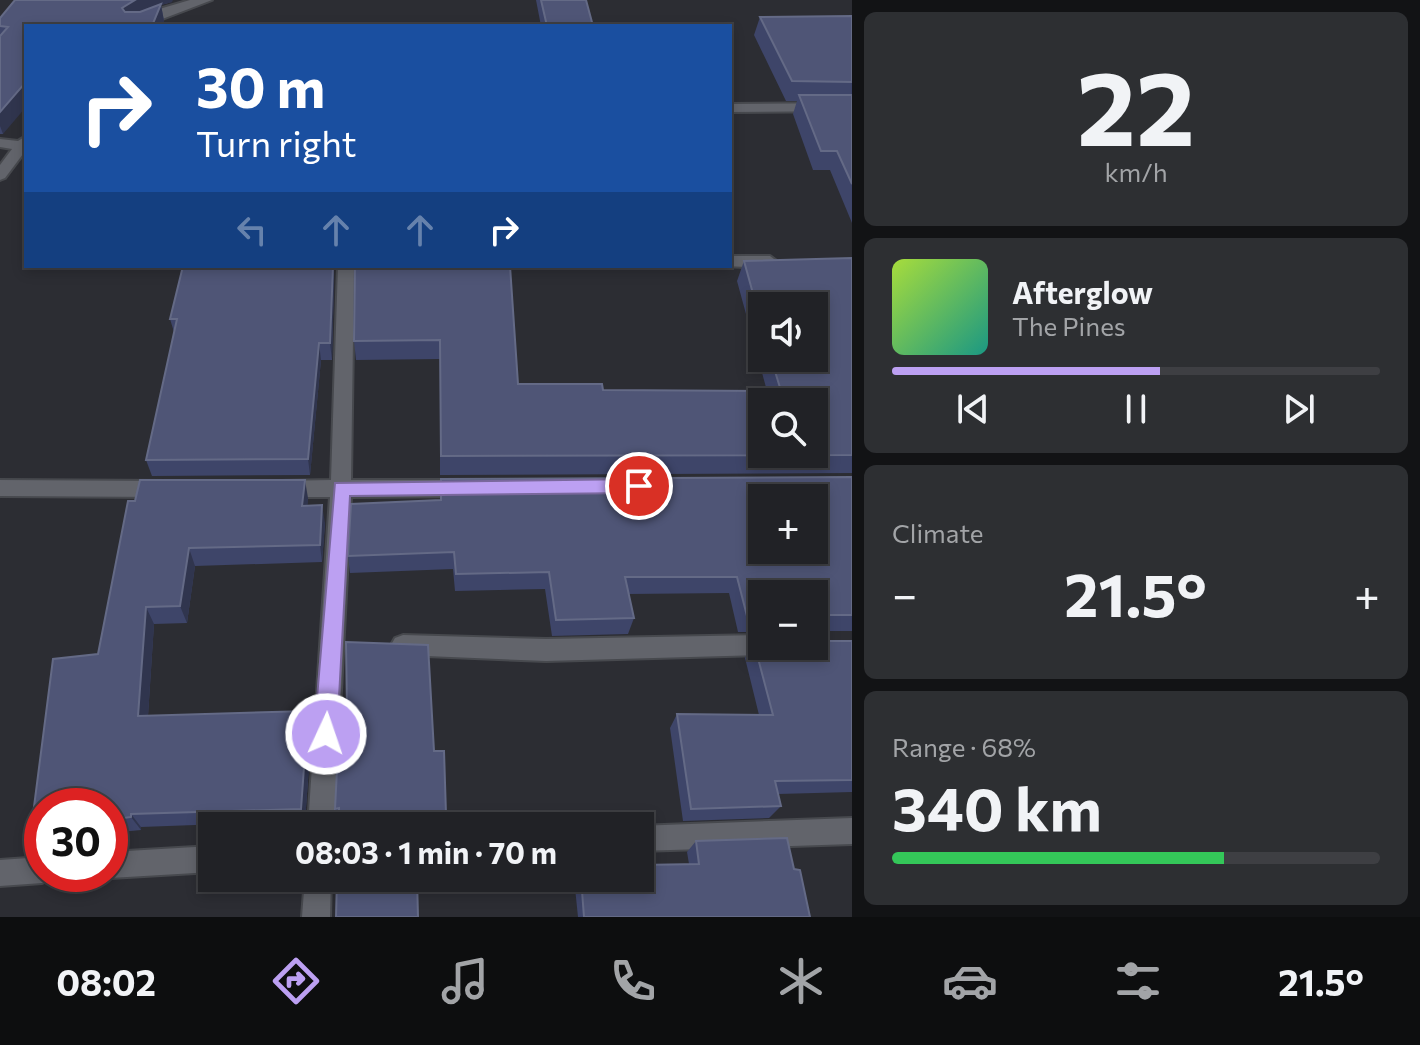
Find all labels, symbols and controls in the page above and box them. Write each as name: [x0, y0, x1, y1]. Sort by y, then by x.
text: 22: [1077, 40, 1195, 167]
text: 30 m: [196, 51, 325, 120]
icon: right: [64, 56, 168, 160]
text: Turn right: [196, 120, 357, 164]
text: km/h: [1104, 156, 1168, 187]
icon: left: [230, 208, 274, 252]
icon: ahead: [314, 208, 358, 252]
icon: ahead: [398, 208, 442, 252]
icon: right: [482, 208, 526, 252]
text: Afterglow: [1012, 273, 1153, 310]
map controls: [748, 292, 828, 660]
button: sound: [748, 292, 828, 372]
text: The Pines: [1012, 310, 1126, 341]
icon: previous: [951, 387, 995, 431]
icon: pause: [1114, 387, 1158, 431]
icon: next: [1277, 387, 1321, 431]
button: search: [748, 388, 828, 468]
pin: [605, 452, 673, 520]
icon: arrive: [617, 464, 661, 508]
button: +: [748, 484, 828, 564]
text: Climate: [892, 517, 984, 548]
text: 21.5°: [1064, 556, 1207, 629]
text: −: [892, 566, 917, 620]
text: +: [1354, 566, 1380, 620]
button: −: [748, 580, 828, 660]
position arrow: [284, 692, 368, 776]
text: Range · 68%: [892, 731, 1036, 762]
text: 340 km: [892, 770, 1102, 843]
speed limit sign: 30: [24, 788, 128, 892]
text: 08:03 · 1 min · 70 m: [295, 833, 557, 870]
icon: directions: [268, 953, 324, 1009]
icon: music: [437, 953, 493, 1009]
icon: phone: [605, 953, 661, 1009]
icon: climate: [773, 953, 829, 1009]
icon: car: [942, 953, 998, 1009]
icon: filters: [1110, 953, 1166, 1009]
text: 08:02: [56, 959, 156, 1003]
text: 21.5°: [1278, 959, 1364, 1003]

